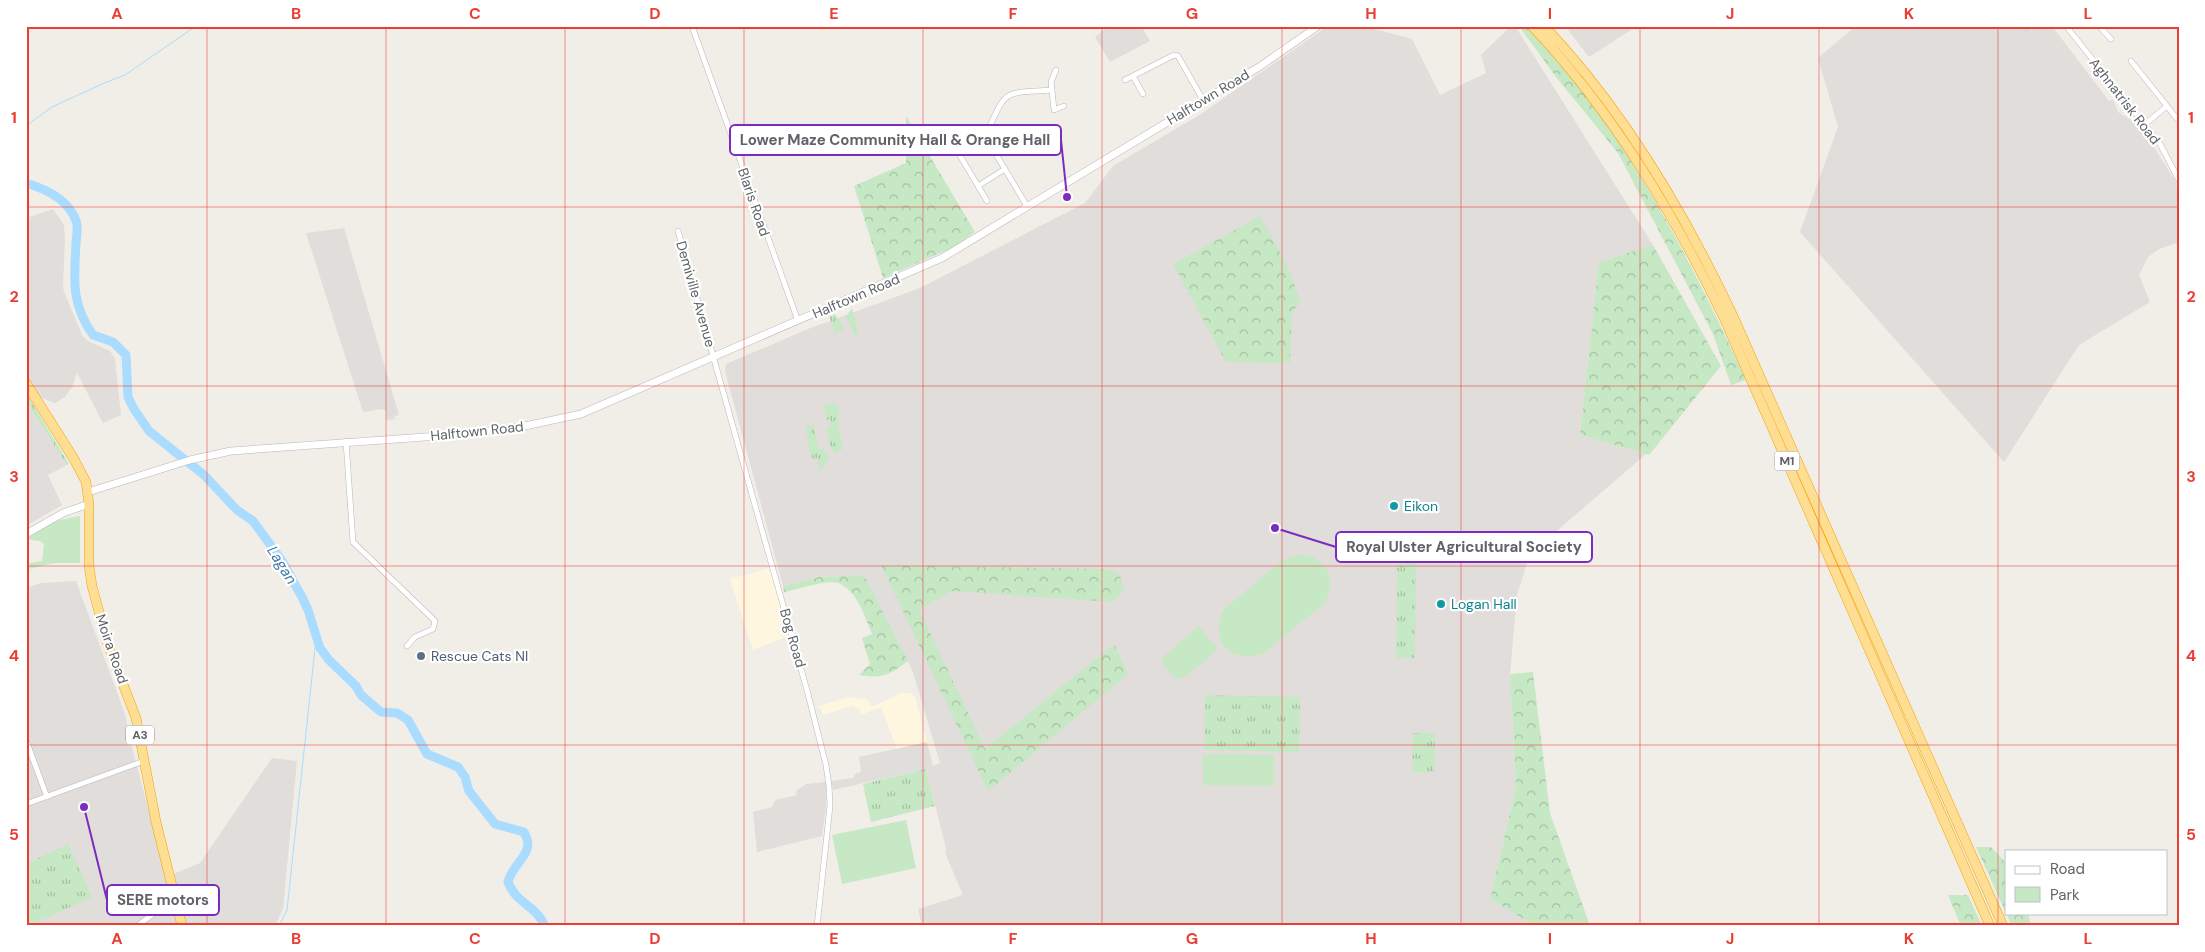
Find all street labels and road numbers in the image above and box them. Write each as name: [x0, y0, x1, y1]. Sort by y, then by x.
street label: Aghnatrisk Road: [2086, 54, 2164, 148]
street label: Halftown Road: [1163, 65, 1253, 129]
street label: Blaris Road: [734, 165, 774, 239]
street label: Demiville Avenue: [672, 239, 720, 349]
street label: Halftown Road: [809, 269, 903, 323]
street label: Halftown Road: [430, 417, 524, 445]
road number: M1: [1774, 452, 1800, 471]
street label: Bog Road: [776, 606, 810, 670]
street label: Moira Road: [92, 612, 132, 686]
road number: A3: [126, 726, 154, 744]

